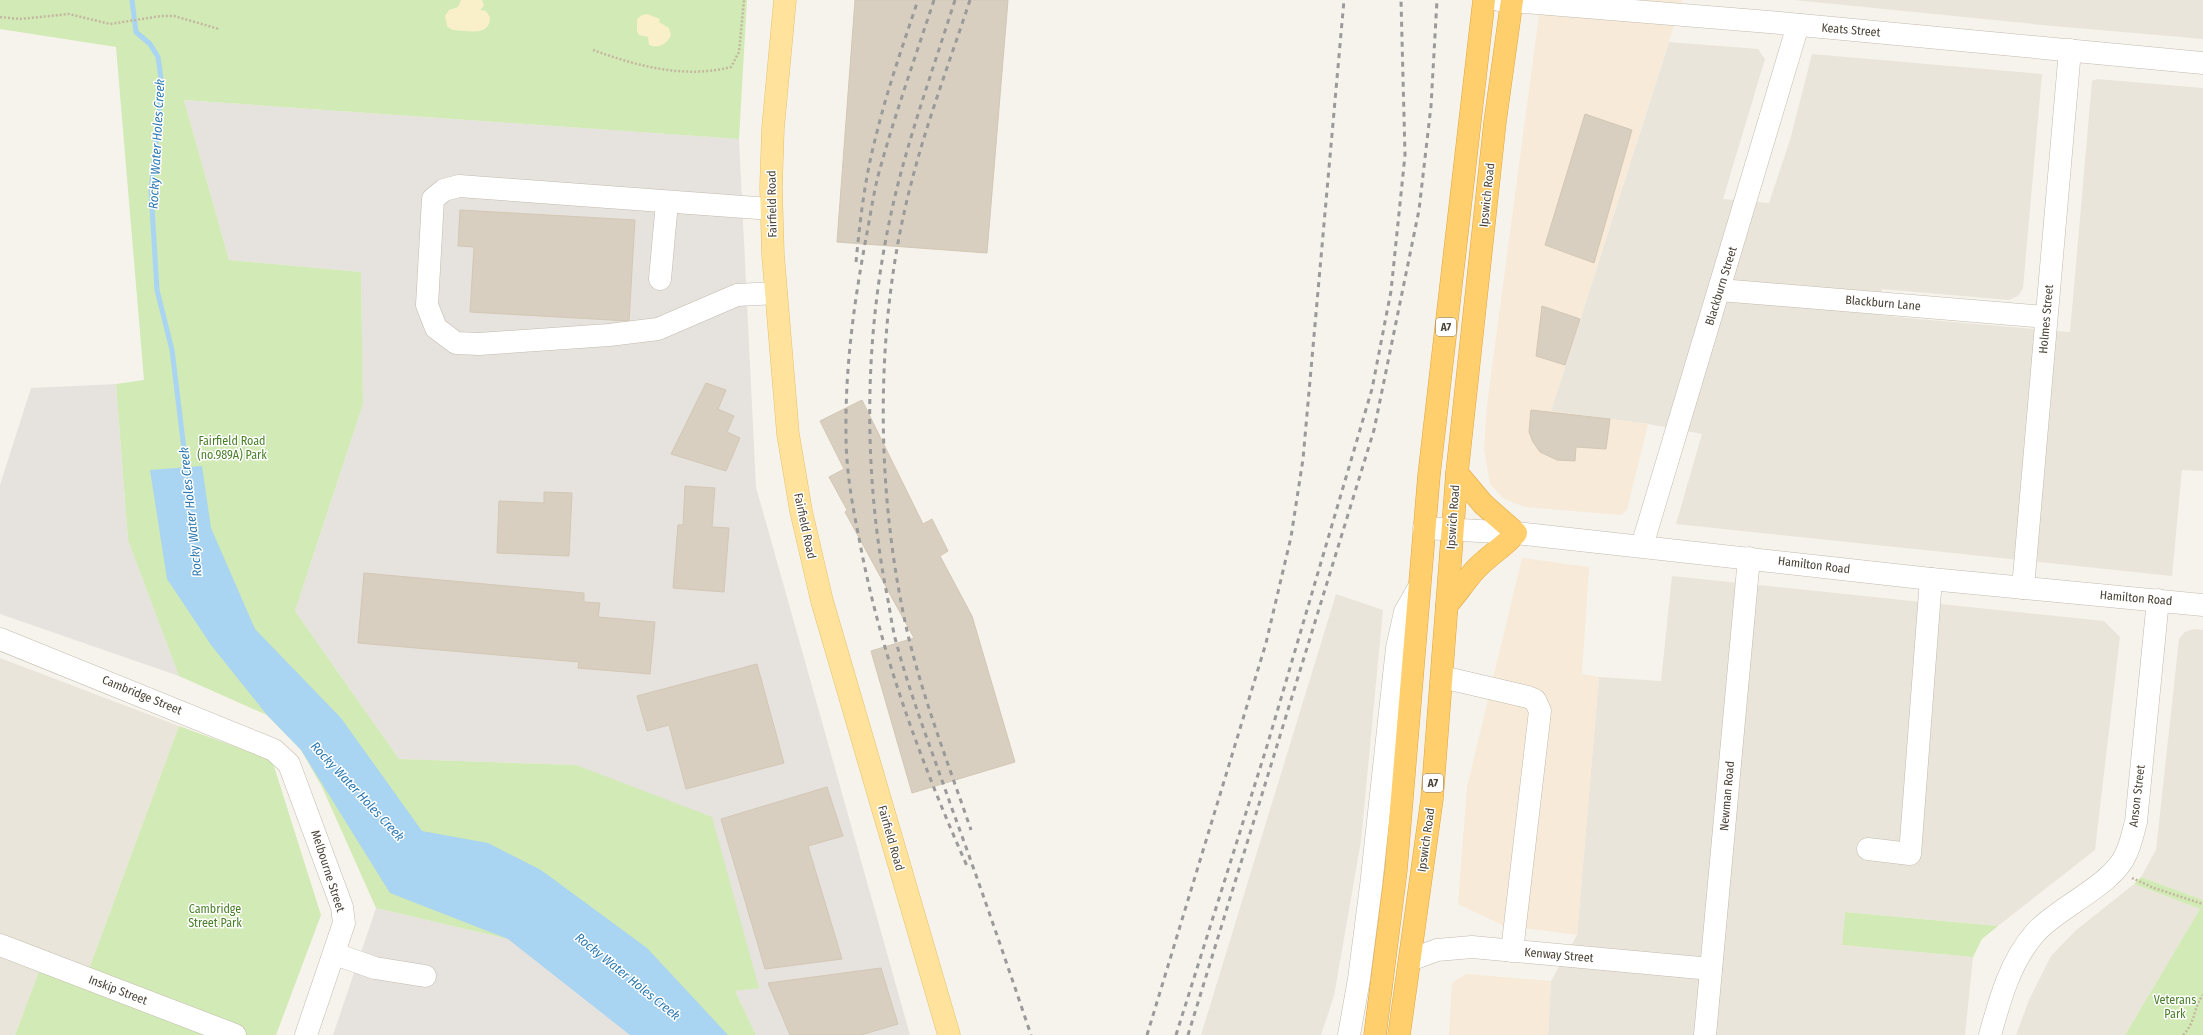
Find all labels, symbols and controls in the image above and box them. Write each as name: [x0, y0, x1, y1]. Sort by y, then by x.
street label: Keats Street: [1821, 20, 1881, 40]
water label: Rocky Water Holes Creek: [146, 78, 167, 209]
street label: Ipswich Road: [1477, 162, 1497, 228]
street label: Fairfield Road: [764, 170, 780, 238]
street label: Blackburn Street: [1702, 245, 1740, 327]
street label: Holmes Street: [2036, 284, 2056, 354]
street label: Blackburn Lane: [1845, 293, 1921, 313]
road number: A7: [1436, 318, 1456, 336]
park label: Fairfield Road (no.989A) Park: [197, 434, 267, 462]
water label: Rocky Water Holes Creek: [176, 446, 205, 577]
street label: Ipswich Road: [1444, 484, 1462, 550]
street label: Fairfield Road: [791, 492, 819, 560]
street label: Hamilton Road: [1777, 554, 1851, 576]
street label: Hamilton Road: [2099, 588, 2173, 608]
street label: Cambridge Street: [100, 673, 184, 717]
water label: Rocky Water Holes Creek: [308, 739, 408, 844]
street label: Newman Road: [1717, 760, 1737, 832]
street label: Anson Street: [2126, 764, 2148, 828]
road number: A7: [1423, 774, 1443, 792]
street label: Fairfield Road: [875, 804, 907, 872]
street label: Ipswich Road: [1415, 807, 1437, 873]
street label: Melbourne Street: [308, 828, 348, 914]
park label: Cambridge Street Park: [188, 902, 242, 930]
water label: Rocky Water Holes Creek: [572, 930, 683, 1024]
street label: Kenway Street: [1524, 945, 1594, 965]
street label: Inskip Street: [87, 972, 149, 1008]
park label: Veterans Park: [2154, 993, 2196, 1021]

